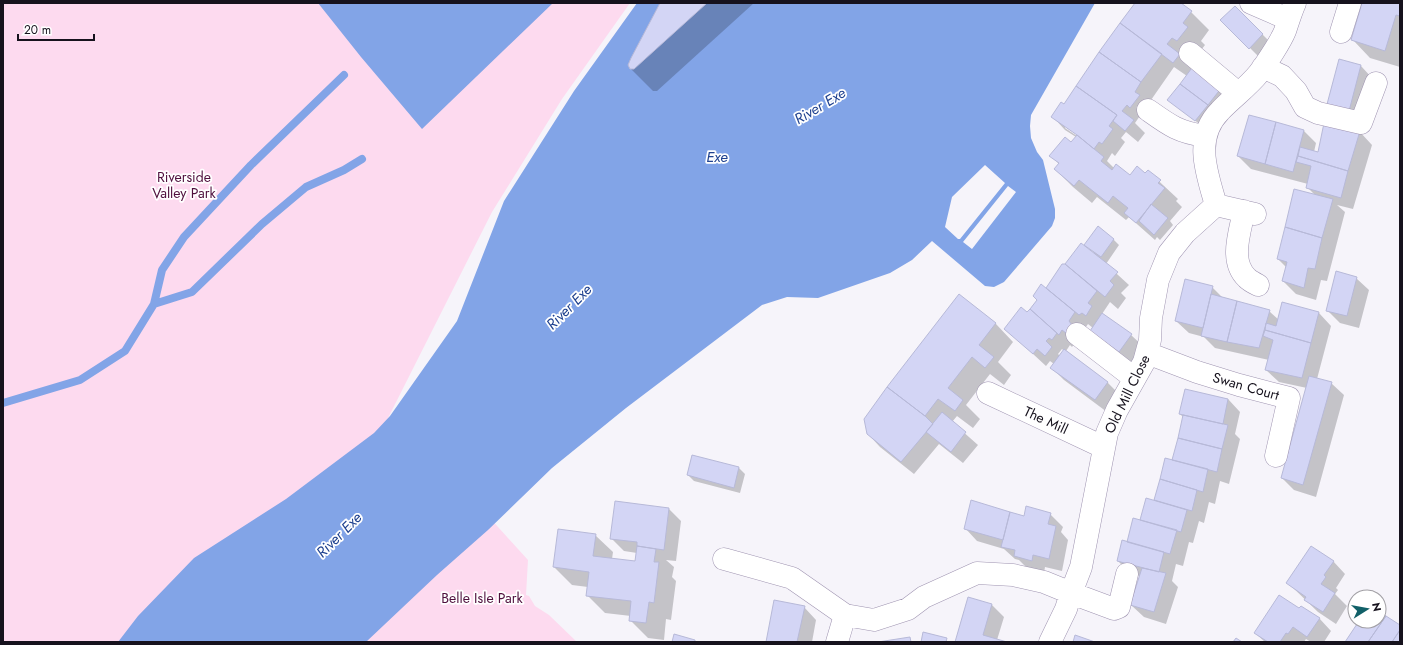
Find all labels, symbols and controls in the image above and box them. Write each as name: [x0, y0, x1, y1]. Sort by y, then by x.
scale bar: [18, 16, 94, 42]
text: 20 m: [24, 21, 51, 39]
water label: River Exe: [790, 82, 850, 130]
water label: Exe: [706, 146, 728, 168]
park label: Riverside Valley Park: [152, 167, 216, 203]
water label: River Exe: [541, 279, 597, 335]
street label: Old Mill Close: [1099, 351, 1155, 437]
street label: Swan Court: [1210, 367, 1282, 405]
street label: The Mill: [1021, 401, 1071, 439]
water label: River Exe: [311, 507, 367, 563]
park label: Belle Isle Park: [441, 588, 524, 608]
north arrow: [1347, 589, 1387, 629]
text: N: [1368, 601, 1386, 613]

